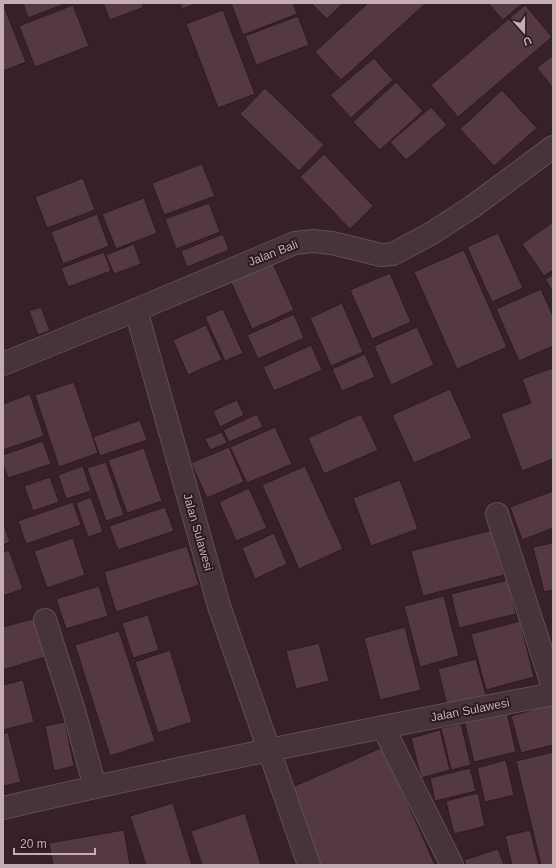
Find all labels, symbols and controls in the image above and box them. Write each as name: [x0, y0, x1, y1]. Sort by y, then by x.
north arrow: [504, 12, 544, 52]
text: U: [522, 34, 533, 48]
street label: Jalan Bali: [246, 237, 300, 269]
street label: Jalan Sulawesi: [180, 492, 216, 572]
street label: Jalan Sulawesi: [429, 695, 511, 725]
scale bar: [14, 830, 95, 856]
text: 20 m: [20, 837, 47, 851]

